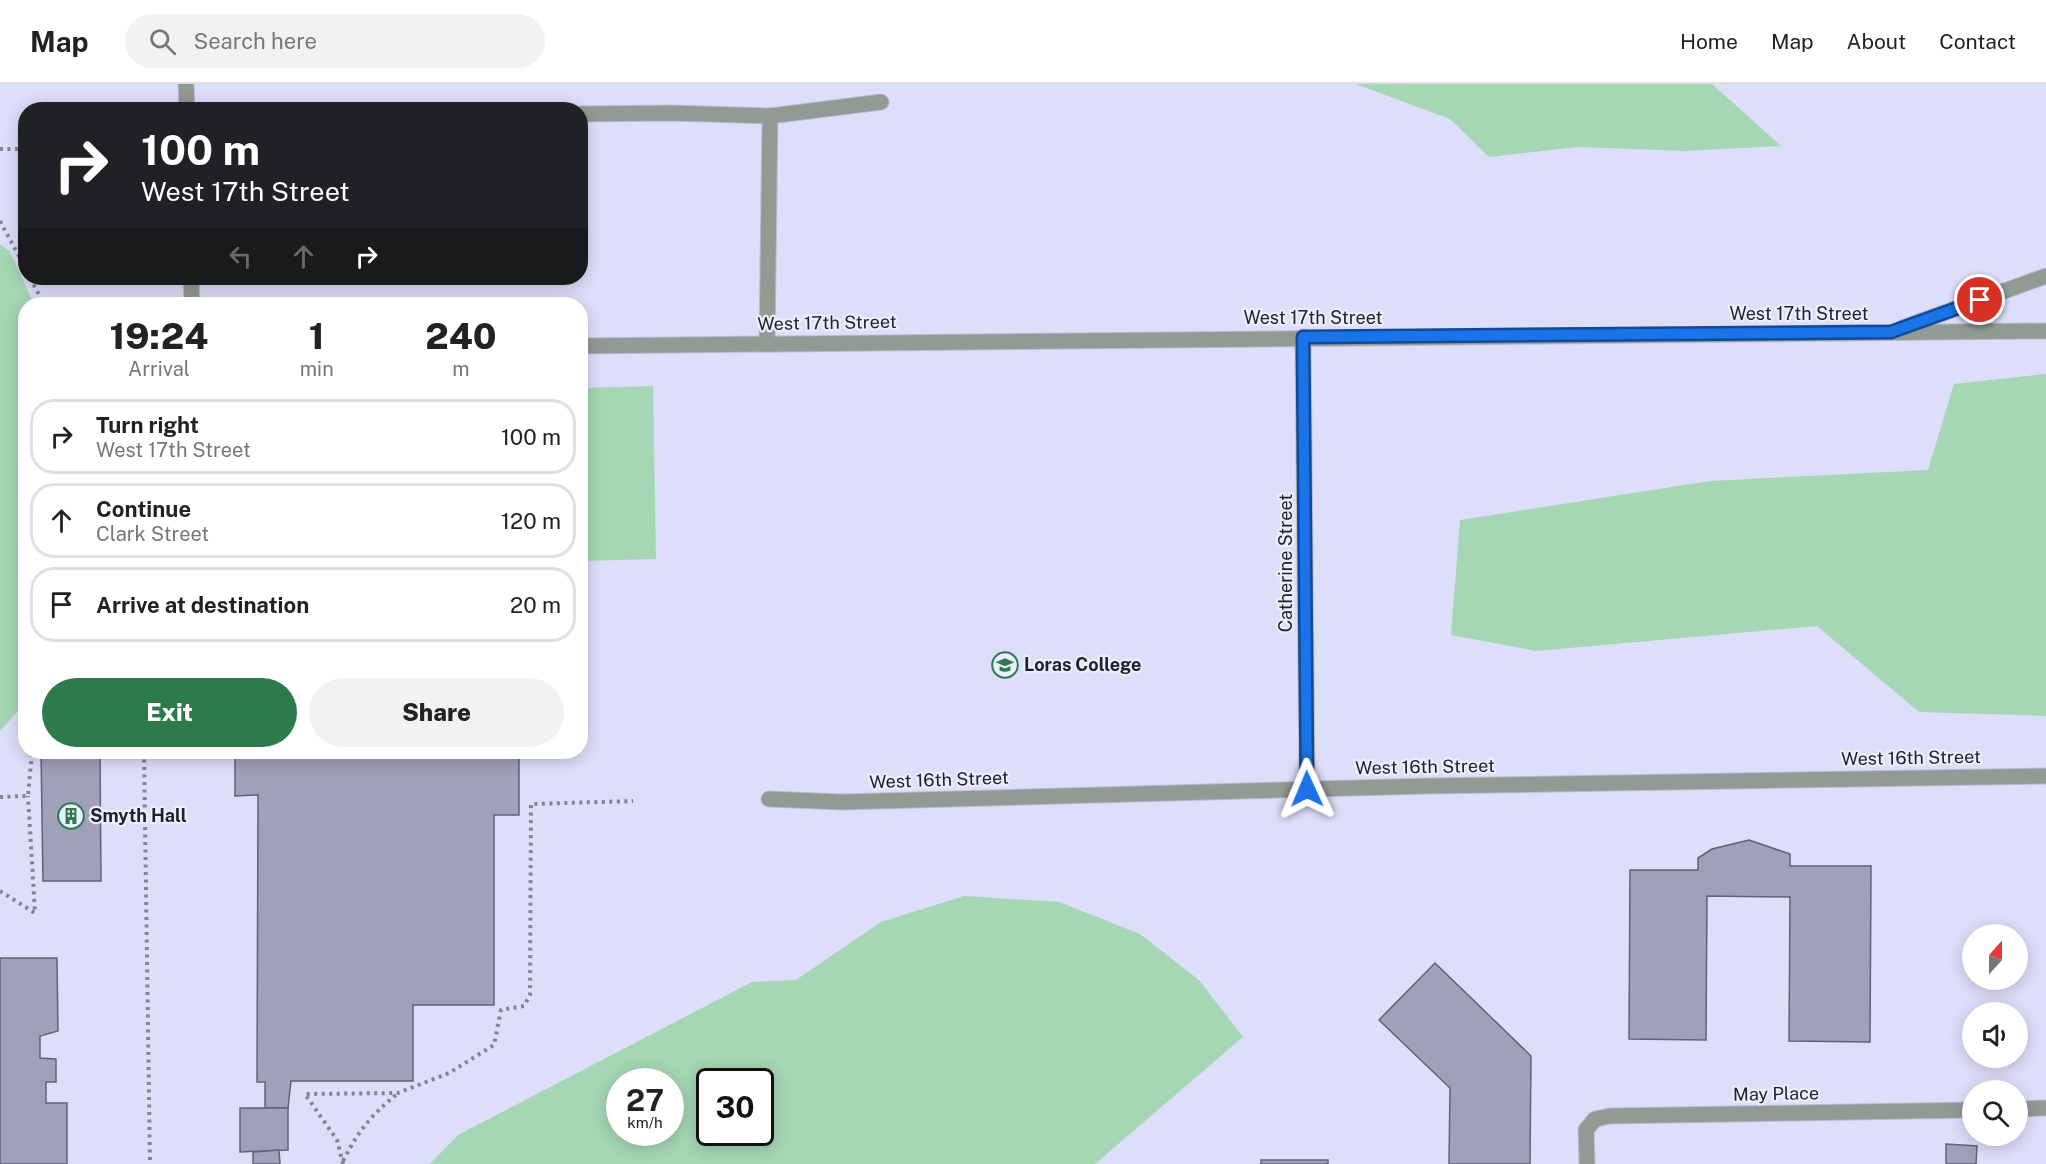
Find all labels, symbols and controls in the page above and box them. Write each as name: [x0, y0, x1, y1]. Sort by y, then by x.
search box: [125, 14, 545, 68]
text: Map: [30, 25, 89, 58]
icon: search: [146, 25, 179, 58]
text: Search here: [194, 28, 317, 54]
text: Home: [1680, 29, 1738, 54]
text: Map: [1771, 29, 1814, 54]
text: About: [1847, 29, 1906, 54]
text: Contact: [1939, 29, 2016, 54]
text: 100 m: [141, 125, 260, 174]
icon: right: [42, 126, 120, 204]
text: West 17th Street: [141, 175, 350, 207]
icon: left: [224, 240, 257, 273]
icon: ahead: [287, 240, 320, 273]
icon: right: [350, 240, 383, 273]
pin: [1954, 274, 2005, 325]
icon: arrive: [1963, 283, 1996, 316]
street label: West 17th Street: [1729, 303, 1869, 324]
street label: West 17th Street: [1243, 307, 1383, 328]
street label: West 17th Street: [757, 311, 897, 334]
text: 19:24: [109, 315, 208, 357]
text: 1: [309, 315, 325, 357]
text: 240: [425, 315, 497, 357]
text: Arrival: [128, 357, 190, 381]
text: min: [300, 357, 334, 381]
text: m: [452, 357, 469, 381]
text: Turn right: [96, 412, 199, 438]
icon: right: [45, 420, 78, 453]
text: 100 m: [501, 424, 561, 450]
text: West 17th Street: [96, 438, 251, 462]
street label: Catherine Street: [1275, 494, 1296, 632]
text: Continue: [96, 496, 191, 522]
icon: ahead: [45, 504, 78, 537]
text: 120 m: [501, 508, 561, 534]
text: Clark Street: [96, 522, 209, 546]
icon: arrive: [45, 588, 78, 621]
text: Arrive at destination: [96, 592, 309, 618]
text: 20 m: [510, 592, 561, 618]
school or university icon: Loras College: [990, 650, 1020, 680]
place label: Loras College: [1024, 654, 1141, 675]
button: Exit: [42, 678, 297, 747]
button: Share: [309, 678, 564, 747]
street label: West 16th Street: [1841, 746, 1981, 769]
street label: West 16th Street: [1355, 755, 1495, 778]
position arrow: [1275, 757, 1339, 821]
street label: West 16th Street: [869, 767, 1009, 792]
building icon: Smyth Hall: [56, 801, 86, 831]
place label: Smyth Hall: [90, 805, 187, 826]
north arrow: [1962, 924, 2028, 990]
map controls: [1962, 924, 2028, 1146]
button: sound: [1962, 1002, 2028, 1068]
speed limit sign: 30: [696, 1068, 774, 1146]
button: search: [1962, 1080, 2028, 1146]
text: 27: [626, 1082, 664, 1118]
street label: May Place: [1733, 1082, 1819, 1105]
text: km/h: [627, 1114, 663, 1131]

